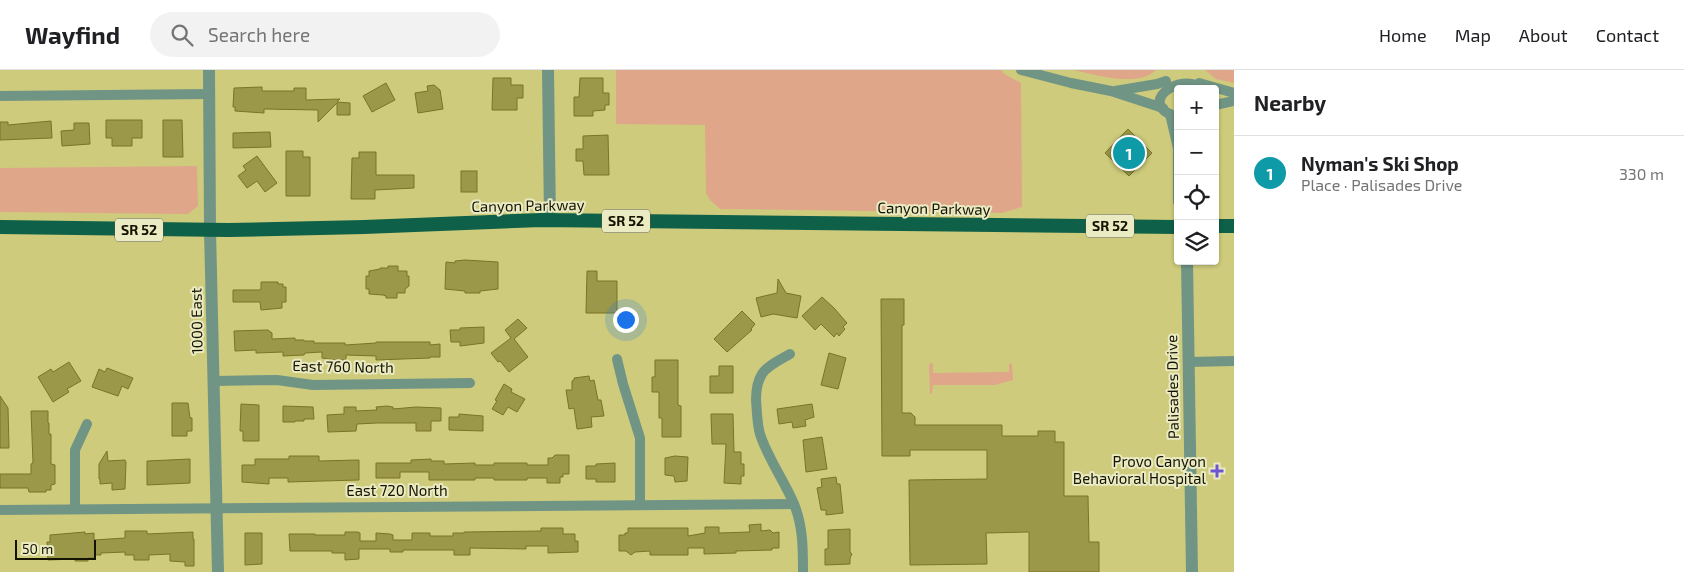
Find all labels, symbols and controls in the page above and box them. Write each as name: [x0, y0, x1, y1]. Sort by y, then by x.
search box: [150, 12, 500, 57]
text: Wayfind: [25, 20, 120, 49]
icon: search: [168, 21, 196, 49]
text: Search here: [208, 23, 310, 46]
text: Home: [1379, 24, 1427, 46]
text: Map: [1455, 24, 1491, 46]
text: About: [1519, 24, 1568, 46]
text: Contact: [1596, 24, 1659, 46]
map controls: [1174, 85, 1219, 265]
button: +: [1174, 85, 1219, 130]
text: Nearby: [1254, 90, 1326, 115]
button: −: [1174, 130, 1219, 175]
pin: 1: [1113, 134, 1145, 172]
text: Nyman's Ski Shop: [1301, 152, 1459, 175]
text: 1: [1267, 164, 1273, 183]
text: 330 m: [1619, 164, 1664, 183]
button: locate: [1174, 175, 1219, 220]
text: Place · Palisades Drive: [1301, 175, 1462, 194]
street label: Canyon Parkway: [471, 195, 585, 215]
street label: Canyon Parkway: [877, 198, 991, 218]
road number: SR 52: [602, 210, 650, 232]
road number: SR 52: [1086, 214, 1134, 238]
road number: SR 52: [115, 218, 163, 242]
button: layers: [1174, 220, 1219, 265]
street label: 1000 East: [186, 287, 206, 354]
your location: [613, 307, 639, 333]
street label: Palisades Drive: [1162, 335, 1182, 439]
street label: East 760 North: [292, 356, 394, 376]
place label: Provo Canyon Behavioral Hospital: [1073, 452, 1207, 487]
marker: Provo Canyon Behavioral Hospital: [1210, 464, 1224, 478]
street label: East 720 North: [346, 481, 448, 499]
scale bar: [15, 537, 96, 560]
text: 50 m: [22, 540, 53, 557]

